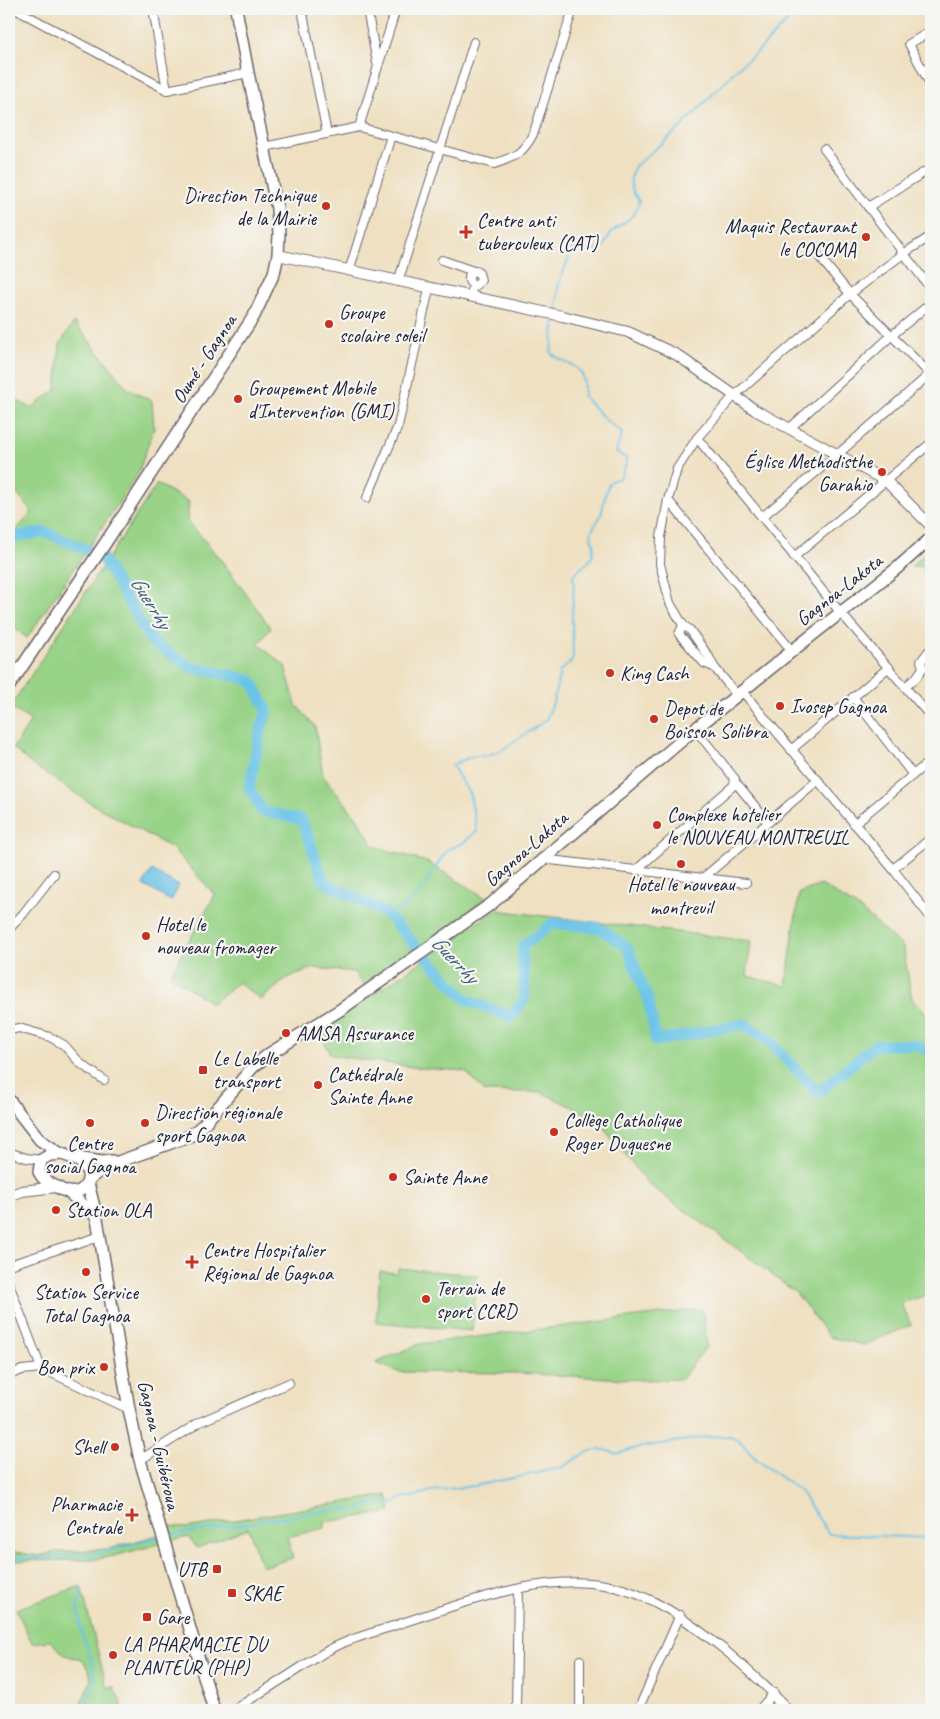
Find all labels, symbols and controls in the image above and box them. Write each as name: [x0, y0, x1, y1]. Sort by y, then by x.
place label: Direction Technique de la Mairie: [184, 183, 317, 231]
marker: Direction Technique de la Mairie: [320, 200, 332, 212]
place label: Centre anti tuberculeux (CAT): [477, 208, 599, 256]
place label: Maquis Restaurant le COCOMA: [725, 214, 858, 262]
marker: Centre anti tuberculeux (CAT): [459, 225, 473, 239]
marker: Maquis Restaurant le COCOMA: [860, 231, 872, 243]
place label: Groupe scolaire soleil: [339, 300, 428, 348]
street label: Oumé - Gagnoa: [166, 308, 243, 408]
marker: Groupe scolaire soleil: [323, 318, 335, 330]
place label: Groupement Mobile d'Intervention (GMI): [248, 376, 395, 424]
marker: Groupement Mobile d'Intervention (GMI): [232, 393, 244, 405]
place label: Église Methodisthe Garahio: [744, 449, 873, 497]
marker: Église Methodisthe Garahio: [876, 466, 888, 478]
street label: Gagnoa-Lakota: [791, 547, 889, 631]
water label: Guerrhy: [125, 571, 179, 636]
place label: King Cash: [620, 661, 690, 686]
marker: King Cash: [604, 667, 616, 679]
place label: Ivosep Gagnoa: [790, 694, 888, 719]
place label: Depot de Boisson Solibra: [664, 696, 769, 744]
marker: Ivosep Gagnoa: [774, 700, 786, 712]
marker: Depot de Boisson Solibra: [648, 713, 660, 725]
place label: Complexe hotelier le NOUVEAU MONTREUIL: [667, 802, 849, 850]
street label: Gagnoa-Lakota: [479, 805, 574, 892]
marker: Complexe hotelier le NOUVEAU MONTREUIL: [651, 819, 663, 831]
marker: Hotel le nouveau montreuil: [675, 858, 687, 870]
place label: Hotel le nouveau montreuil: [627, 872, 736, 920]
place label: Hotel le nouveau fromager: [156, 912, 277, 960]
marker: Hotel le nouveau fromager: [140, 930, 152, 942]
water label: Guerrhy: [426, 930, 487, 991]
place label: AMSA Assurance: [296, 1021, 415, 1046]
marker: AMSA Assurance: [280, 1027, 292, 1039]
place label: Le Labelle transport: [213, 1046, 282, 1094]
place label: Cathédrale Sainte Anne: [328, 1062, 413, 1110]
marker: Le Labelle transport: [197, 1064, 209, 1076]
marker: Cathédrale Sainte Anne: [312, 1079, 324, 1091]
place label: Direction régionale sport Gagnoa: [155, 1100, 283, 1148]
place label: Collège Catholique Roger Duquesne: [564, 1108, 682, 1156]
marker: Centre social Gagnoa: [84, 1117, 96, 1129]
marker: Direction régionale sport Gagnoa: [139, 1117, 151, 1129]
marker: Collège Catholique Roger Duquesne: [548, 1126, 560, 1138]
place label: Centre social Gagnoa: [45, 1131, 137, 1179]
place label: Sainte Anne: [403, 1165, 488, 1190]
marker: Sainte Anne: [387, 1171, 399, 1183]
place label: Station OLA: [66, 1198, 152, 1223]
marker: Station OLA: [50, 1204, 62, 1216]
place label: Centre Hospitalier Régional de Gagnoa: [203, 1238, 334, 1286]
marker: Centre Hospitalier Régional de Gagnoa: [185, 1255, 199, 1269]
marker: Station Service Total Gagnoa: [80, 1266, 92, 1278]
place label: Terrain de sport CCRD: [436, 1276, 518, 1324]
place label: Station Service Total Gagnoa: [34, 1280, 140, 1328]
marker: Terrain de sport CCRD: [420, 1293, 432, 1305]
place label: Bon prix: [37, 1355, 96, 1380]
marker: Bon prix: [98, 1361, 110, 1373]
street label: Gagnoa - Guibéroua: [132, 1378, 186, 1514]
place label: Shell: [72, 1435, 109, 1460]
marker: Shell: [109, 1441, 121, 1453]
place label: Pharmacie Centrale: [51, 1492, 123, 1540]
marker: Pharmacie Centrale: [126, 1509, 138, 1521]
place label: UTB: [178, 1557, 209, 1582]
marker: UTB: [211, 1563, 223, 1575]
place label: SKAE: [242, 1581, 285, 1606]
marker: SKAE: [226, 1587, 238, 1599]
place label: Gare: [157, 1605, 191, 1630]
marker: Gare: [141, 1611, 153, 1623]
place label: LA PHARMACIE DU PLANTEUR (PHP): [123, 1632, 270, 1680]
marker: LA PHARMACIE DU PLANTEUR (PHP): [107, 1649, 119, 1661]

